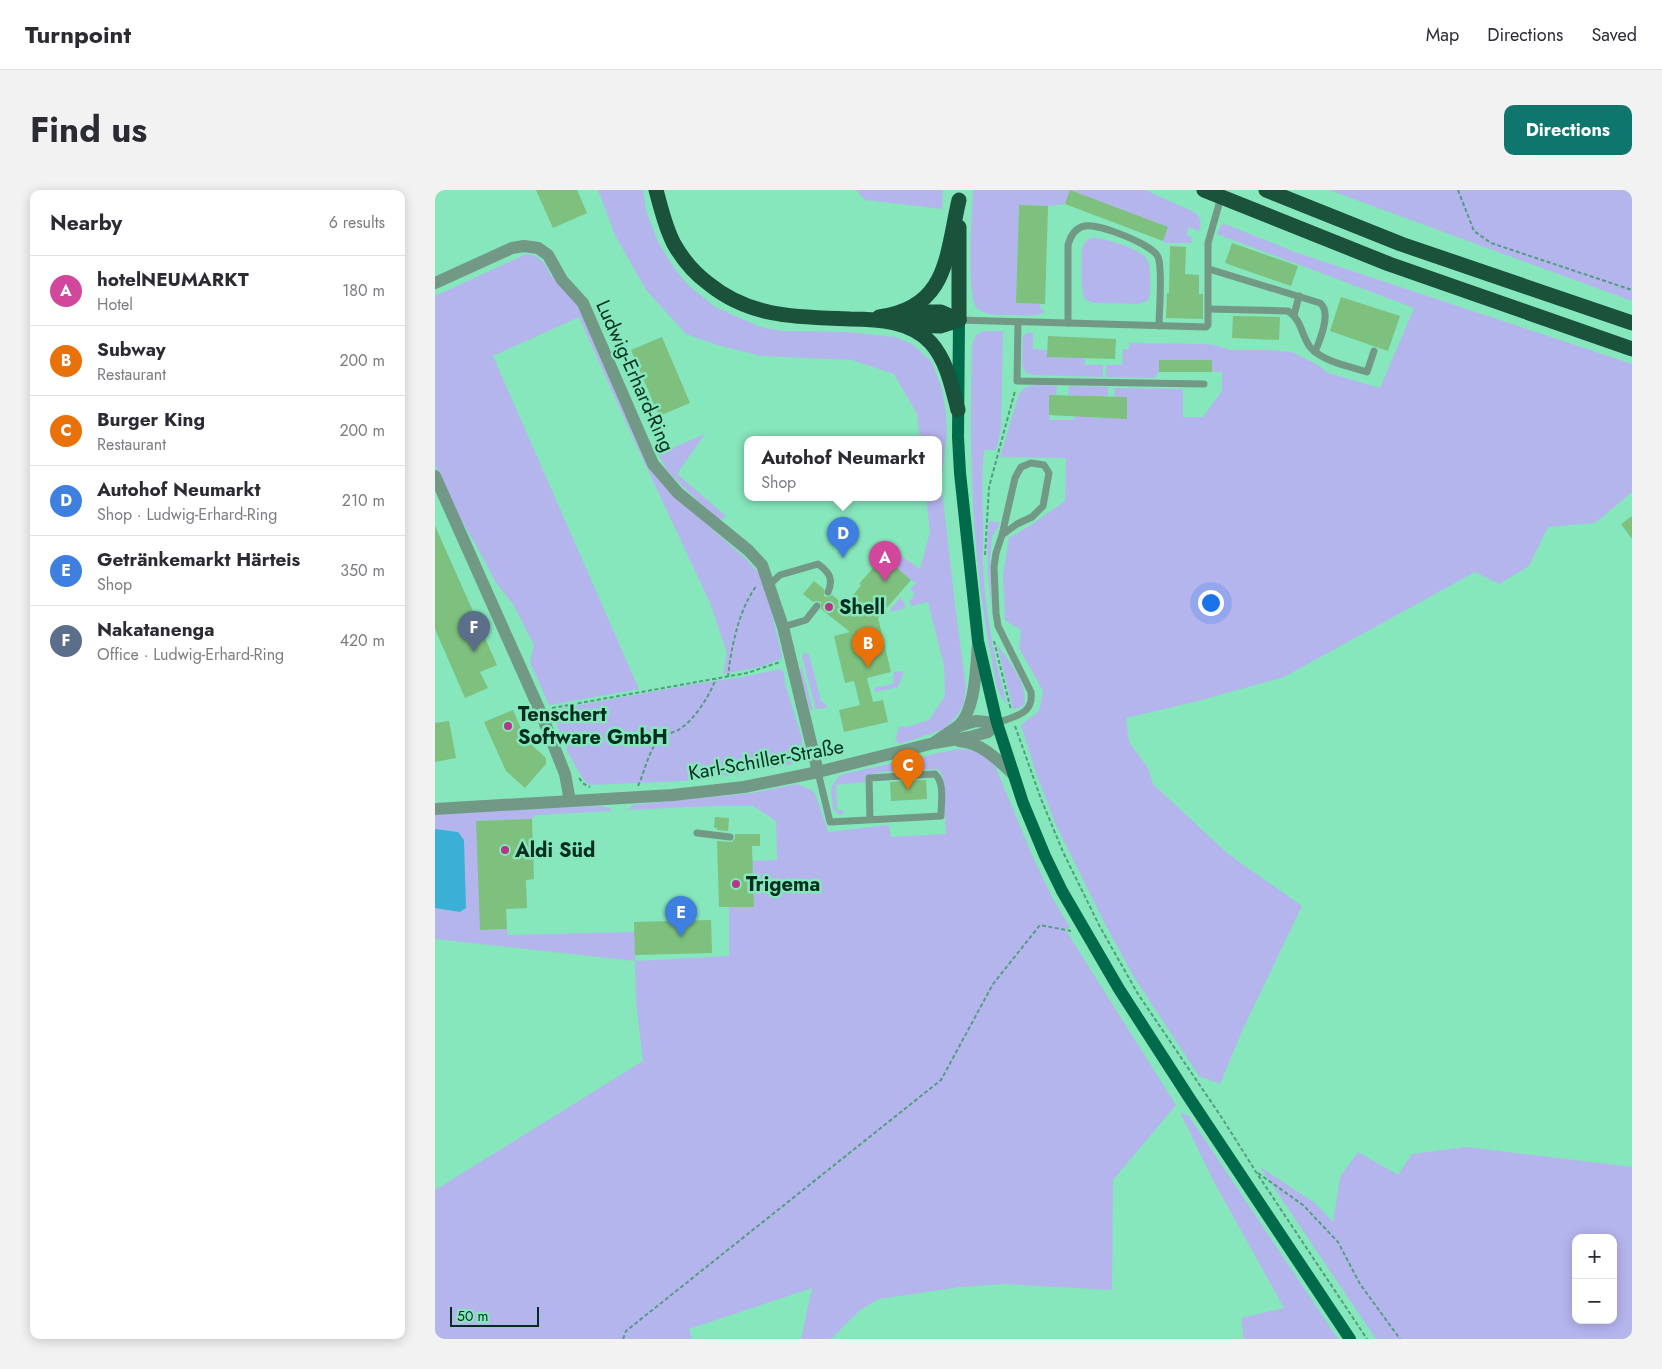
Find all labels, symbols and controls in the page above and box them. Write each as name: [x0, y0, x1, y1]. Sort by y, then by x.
text: Turnpoint: [25, 17, 131, 52]
text: Map: [1426, 22, 1459, 48]
text: Directions: [1487, 22, 1563, 48]
text: Saved: [1591, 22, 1637, 48]
text: Find us: [30, 105, 147, 155]
button: Directions: [1504, 105, 1632, 155]
text: Nearby: [50, 208, 122, 238]
text: 6 results: [329, 211, 385, 234]
text: hotelNEUMARKT: [97, 266, 249, 293]
text: A: [60, 279, 72, 302]
text: 180 m: [342, 279, 385, 302]
text: Hotel: [97, 293, 133, 316]
street label: Ludwig-Erhard-Ring: [588, 295, 682, 457]
text: Subway: [97, 336, 166, 363]
text: B: [61, 349, 71, 372]
text: 200 m: [339, 349, 385, 372]
text: Restaurant: [97, 363, 166, 386]
text: Burger King: [97, 406, 205, 433]
text: C: [60, 419, 72, 442]
text: 200 m: [339, 419, 385, 442]
text: Restaurant: [97, 433, 166, 456]
popup: [744, 436, 942, 501]
text: Autohof Neumarkt: [761, 444, 925, 471]
text: Shop: [761, 471, 796, 494]
text: Autohof Neumarkt: [97, 476, 261, 503]
text: D: [60, 489, 72, 512]
text: 210 m: [342, 489, 385, 512]
text: Shop · Ludwig-Erhard-Ring: [97, 503, 277, 526]
pin: D: [827, 517, 859, 558]
pin: A: [869, 541, 901, 582]
text: Getränkemarkt Härteis: [97, 546, 300, 573]
text: E: [61, 559, 71, 582]
text: 350 m: [340, 559, 385, 582]
text: Shop: [97, 573, 132, 596]
your location: [1198, 590, 1224, 616]
place label: Shell: [839, 593, 885, 622]
marker: Shell: [823, 601, 835, 613]
pin: F: [458, 611, 490, 652]
text: Nakatanenga: [97, 616, 214, 643]
pin: B: [852, 627, 884, 668]
text: F: [62, 629, 70, 652]
text: 420 m: [340, 629, 385, 652]
text: Office · Ludwig-Erhard-Ring: [97, 643, 284, 666]
place label: Tenschert Software GmbH: [518, 700, 668, 752]
marker: Tenschert Software GmbH: [502, 720, 514, 732]
street label: Karl-Schiller-Straße: [686, 732, 846, 788]
pin: C: [892, 749, 924, 790]
place label: Aldi Süd: [514, 836, 595, 865]
marker: Aldi Süd: [499, 844, 511, 856]
place label: Trigema: [746, 870, 820, 899]
marker: Trigema: [730, 878, 742, 890]
pin: E: [665, 896, 697, 937]
map controls: [1572, 1234, 1617, 1324]
button: +: [1572, 1234, 1617, 1279]
button: −: [1572, 1279, 1617, 1324]
scale bar: [450, 1304, 539, 1327]
text: 50 m: [457, 1306, 488, 1326]

